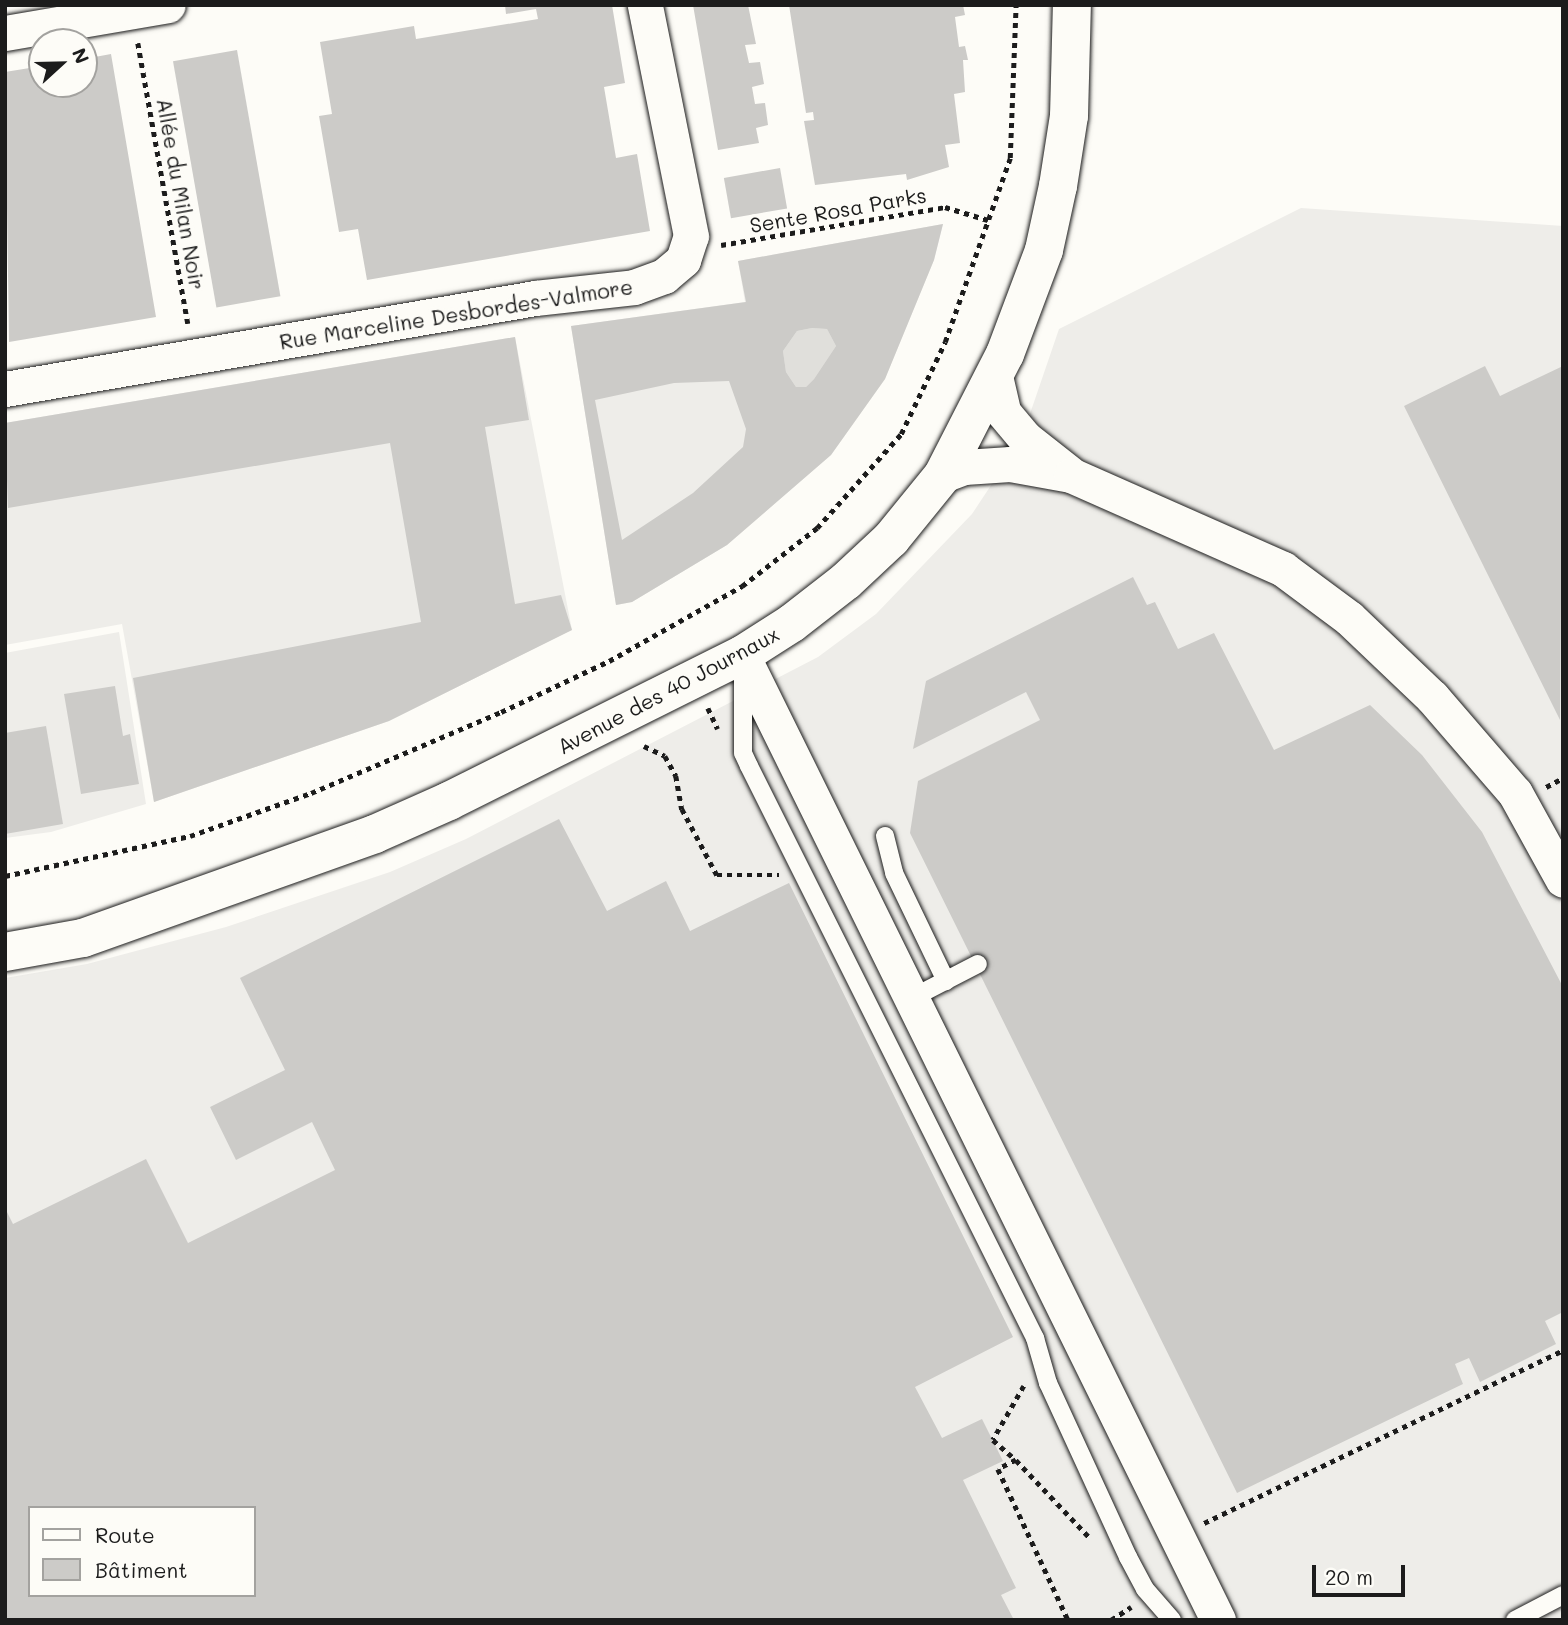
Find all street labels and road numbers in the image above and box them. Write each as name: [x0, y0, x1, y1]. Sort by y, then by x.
street label: Allée du Milan Noir: [152, 96, 210, 292]
street label: Sente Rosa Parks: [748, 182, 928, 238]
street label: Rue Marceline Desbordes-Valmore: [278, 274, 634, 354]
street label: Avenue des 40 Journaux: [553, 621, 783, 759]

